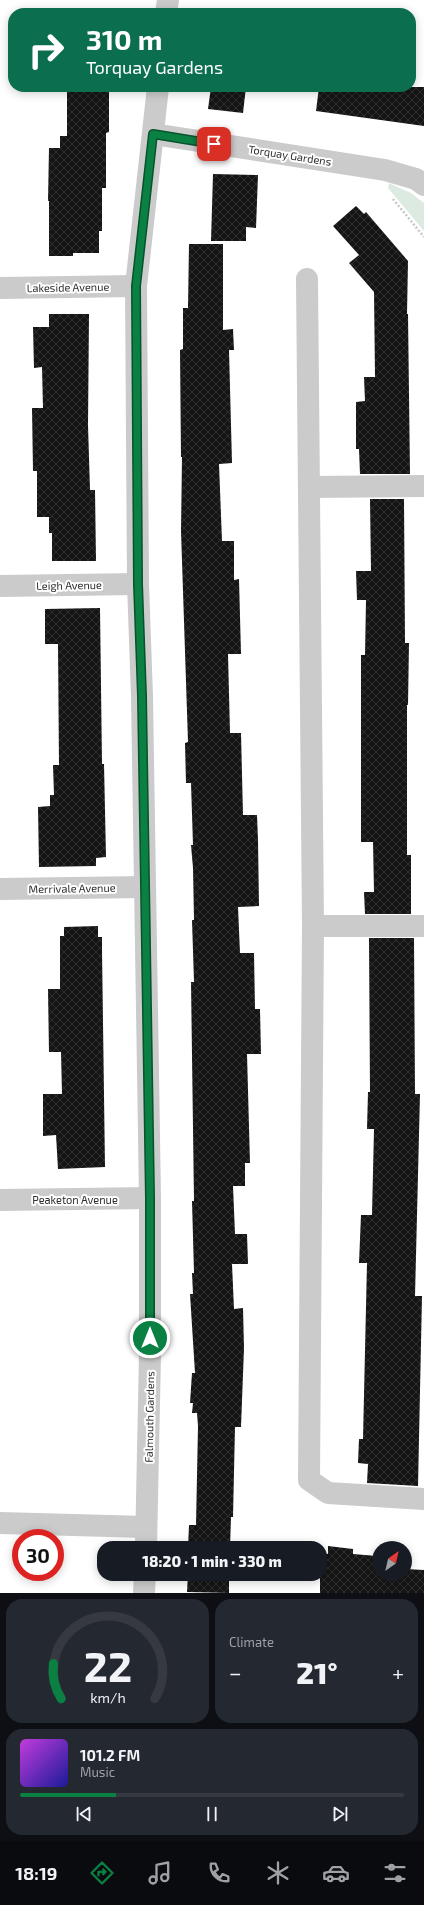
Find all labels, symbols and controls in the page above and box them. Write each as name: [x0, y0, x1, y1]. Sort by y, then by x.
text: 310 m: [86, 22, 162, 56]
icon: right: [20, 24, 72, 76]
text: Torquay Gardens: [86, 56, 223, 78]
pin: [197, 127, 231, 161]
icon: arrive: [203, 133, 225, 155]
street label: Torquay Gardens: [248, 142, 333, 168]
street label: Lakeside Avenue: [27, 280, 110, 294]
street label: Leigh Avenue: [36, 578, 102, 592]
street label: Merrivale Avenue: [28, 881, 116, 895]
street label: Peaketon Avenue: [32, 1193, 118, 1206]
position arrow: [129, 1317, 171, 1359]
street label: Falmouth Gardens: [142, 1371, 156, 1463]
speed limit sign: 30: [12, 1529, 64, 1581]
north arrow: [372, 1541, 412, 1581]
map controls: [372, 1541, 412, 1581]
text: 18:20 · 1 min · 330 m: [142, 1552, 282, 1570]
text: Climate: [229, 1634, 274, 1650]
text: 22: [83, 1640, 132, 1690]
text: 21°: [296, 1654, 338, 1690]
text: −: [229, 1659, 242, 1685]
text: +: [392, 1659, 404, 1685]
text: km/h: [90, 1689, 125, 1706]
text: 101.2 FM: [80, 1746, 140, 1764]
text: Music: [80, 1764, 115, 1780]
icon: previous: [73, 1803, 95, 1825]
icon: pause: [201, 1803, 223, 1825]
icon: next: [329, 1803, 351, 1825]
icon: directions: [88, 1859, 116, 1887]
icon: music: [146, 1859, 174, 1887]
icon: phone: [205, 1859, 233, 1887]
icon: climate: [264, 1859, 292, 1887]
icon: car: [322, 1859, 350, 1887]
icon: filters: [381, 1859, 409, 1887]
text: 18:19: [15, 1862, 57, 1884]

